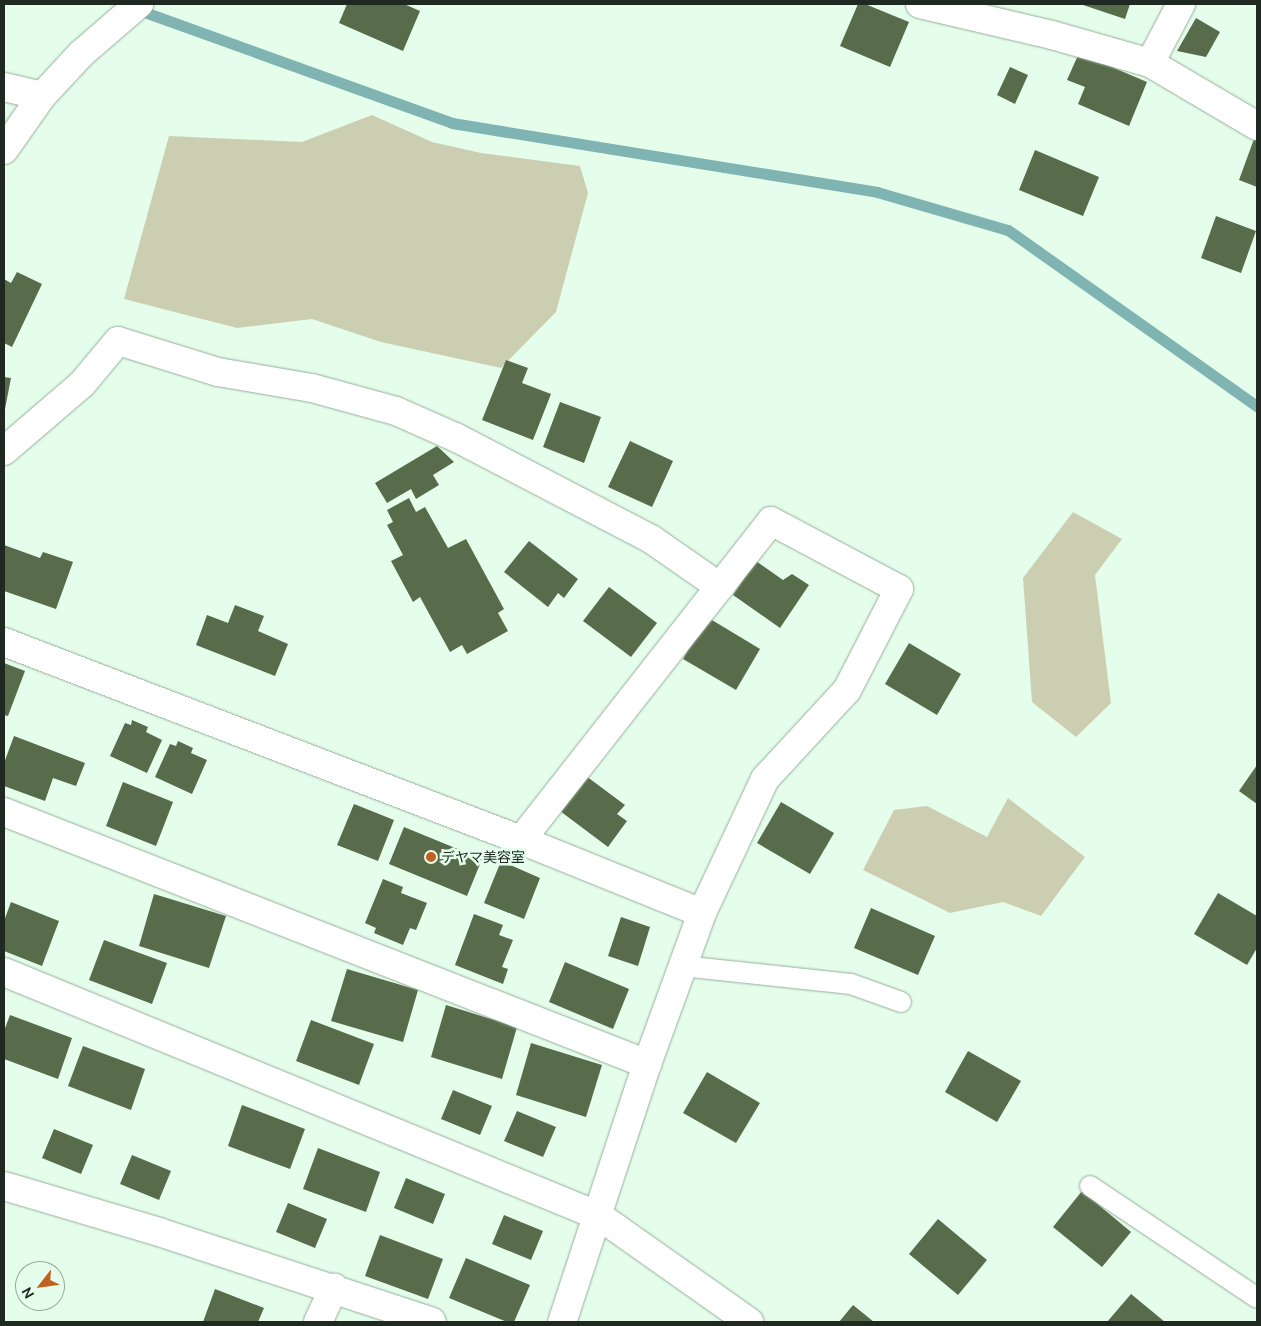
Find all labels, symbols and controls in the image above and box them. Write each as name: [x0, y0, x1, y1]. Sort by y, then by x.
place label: デヤマ美容室: [441, 849, 525, 865]
marker: デヤマ美容室: [425, 851, 437, 863]
north arrow: [15, 1261, 65, 1311]
text: N: [18, 1284, 37, 1302]

